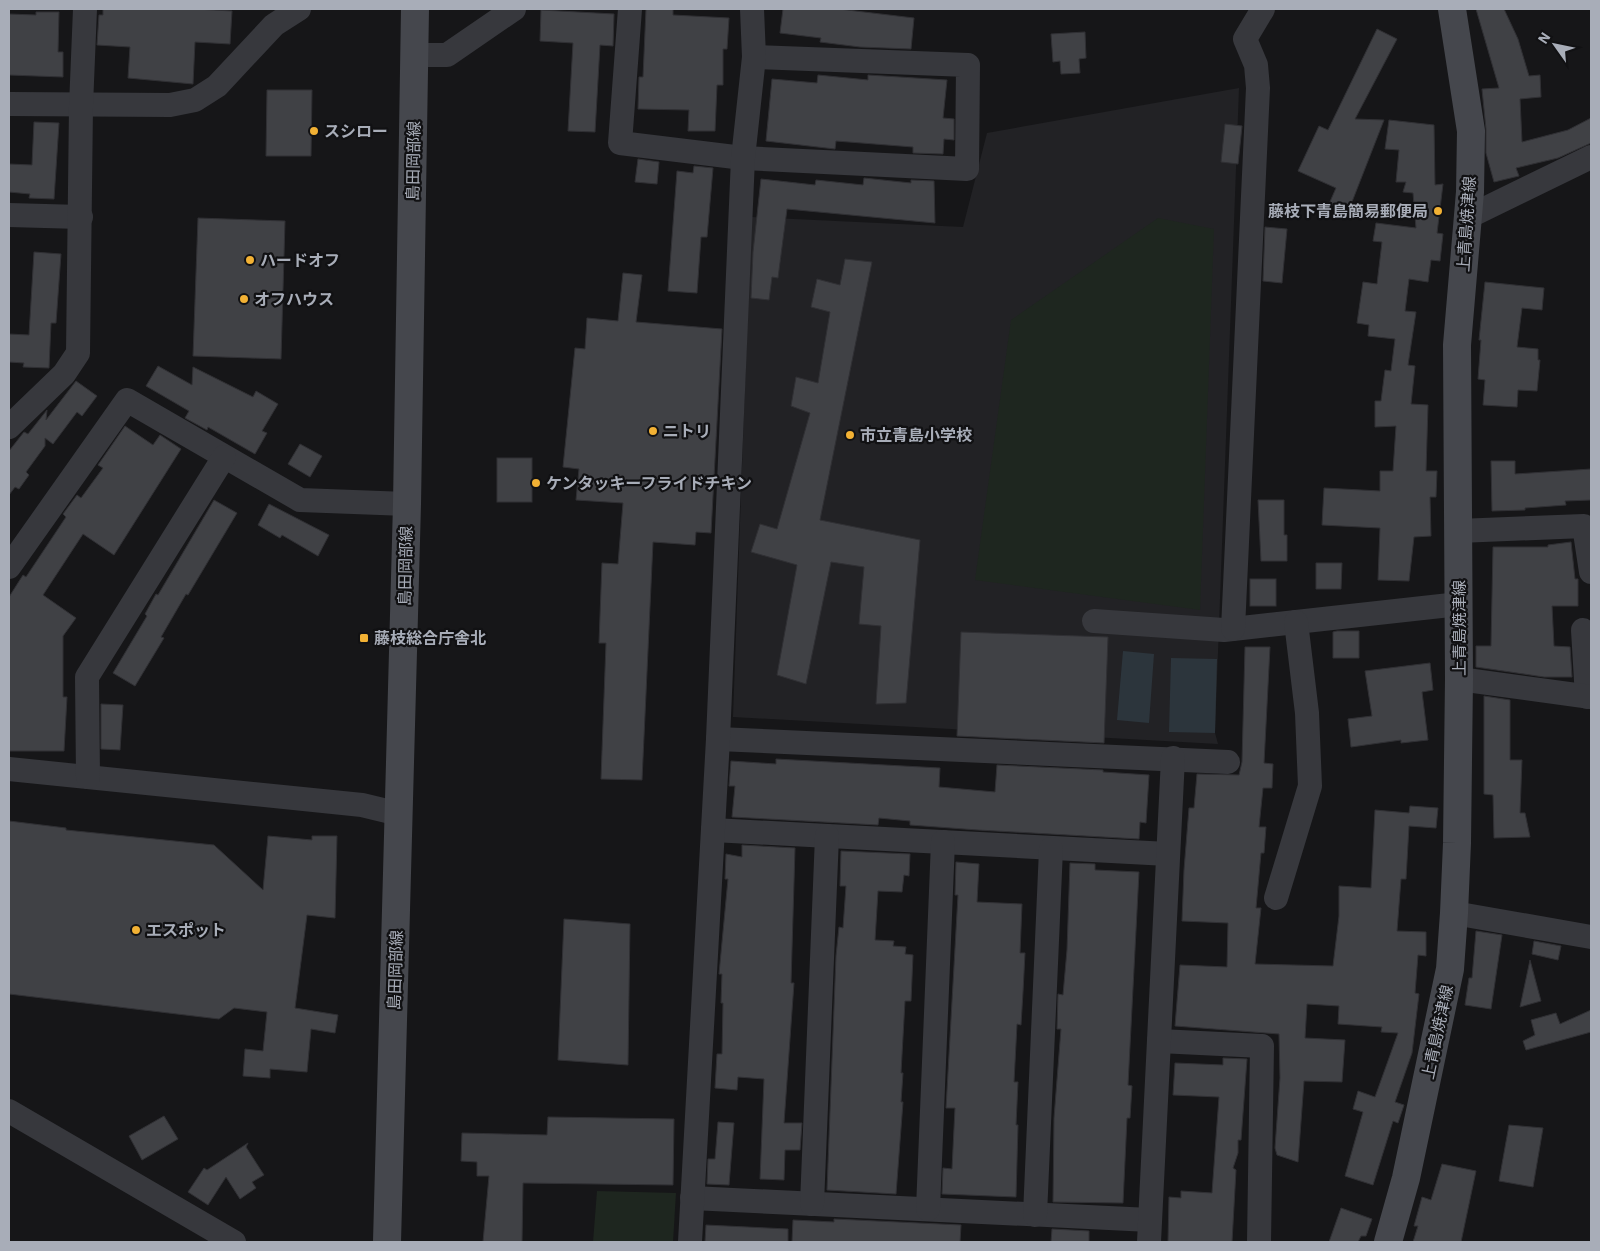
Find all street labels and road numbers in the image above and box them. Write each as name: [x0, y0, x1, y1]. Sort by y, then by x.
street label: 島田岡部線: [402, 121, 424, 201]
street label: 上青島焼津線: [1453, 175, 1479, 273]
street label: 島田岡部線: [394, 526, 416, 606]
street label: 上青島焼津線: [1449, 580, 1469, 676]
street label: 島田岡部線: [384, 930, 406, 1010]
street label: 上青島焼津線: [1417, 983, 1457, 1081]

